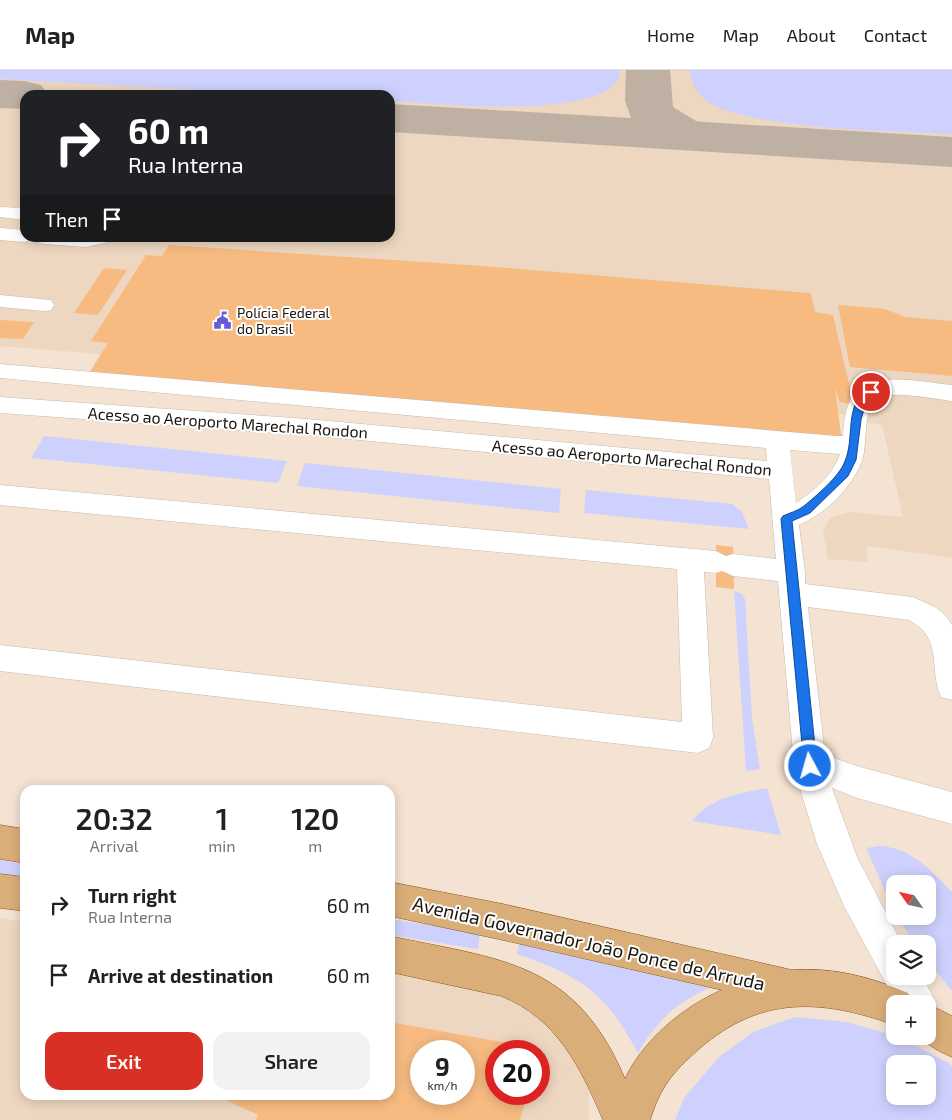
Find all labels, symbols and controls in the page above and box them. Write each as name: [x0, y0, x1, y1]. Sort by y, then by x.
text: Map: [25, 20, 75, 49]
text: Home: [647, 24, 695, 46]
text: Map: [723, 24, 759, 46]
text: About: [787, 24, 836, 46]
text: Contact: [864, 24, 927, 46]
text: 60 m: [128, 109, 209, 151]
icon: right: [45, 110, 110, 175]
text: Rua Interna: [128, 151, 244, 177]
icon: arrive: [98, 205, 126, 233]
text: Then: [45, 208, 88, 231]
place label: Polícia Federal do Brasil: [237, 304, 331, 337]
public building icon: Polícia Federal do Brasil: [213, 310, 233, 330]
pin: [850, 371, 892, 413]
icon: arrive: [857, 378, 885, 406]
street label: Acesso ao Aeroporto Marechal Rondon: [87, 403, 369, 441]
street label: Acesso ao Aeroporto Marechal Rondon: [491, 435, 773, 479]
position arrow: [783, 739, 835, 791]
text: 20:32: [76, 800, 153, 836]
text: 1: [216, 800, 228, 836]
text: 120: [291, 800, 339, 836]
text: Arrival: [90, 836, 139, 855]
text: min: [208, 836, 236, 855]
text: m: [308, 836, 322, 855]
north arrow: [886, 875, 936, 925]
map controls: [886, 875, 936, 1105]
text: Turn right: [88, 884, 176, 907]
icon: right: [45, 891, 73, 919]
street label: Avenida Governador João Ponce de Arruda: [411, 891, 767, 995]
text: 60 m: [327, 894, 370, 917]
text: Rua Interna: [88, 907, 172, 926]
button: layers: [886, 935, 936, 985]
icon: arrive: [45, 961, 73, 989]
text: Arrive at destination: [88, 964, 273, 987]
text: 60 m: [327, 964, 370, 987]
button: +: [886, 995, 936, 1045]
button: Exit: [45, 1032, 203, 1090]
button: Share: [213, 1032, 370, 1090]
speed limit sign: 20: [485, 1040, 550, 1105]
text: 9: [435, 1051, 450, 1081]
button: −: [886, 1055, 936, 1105]
text: km/h: [428, 1078, 457, 1092]

